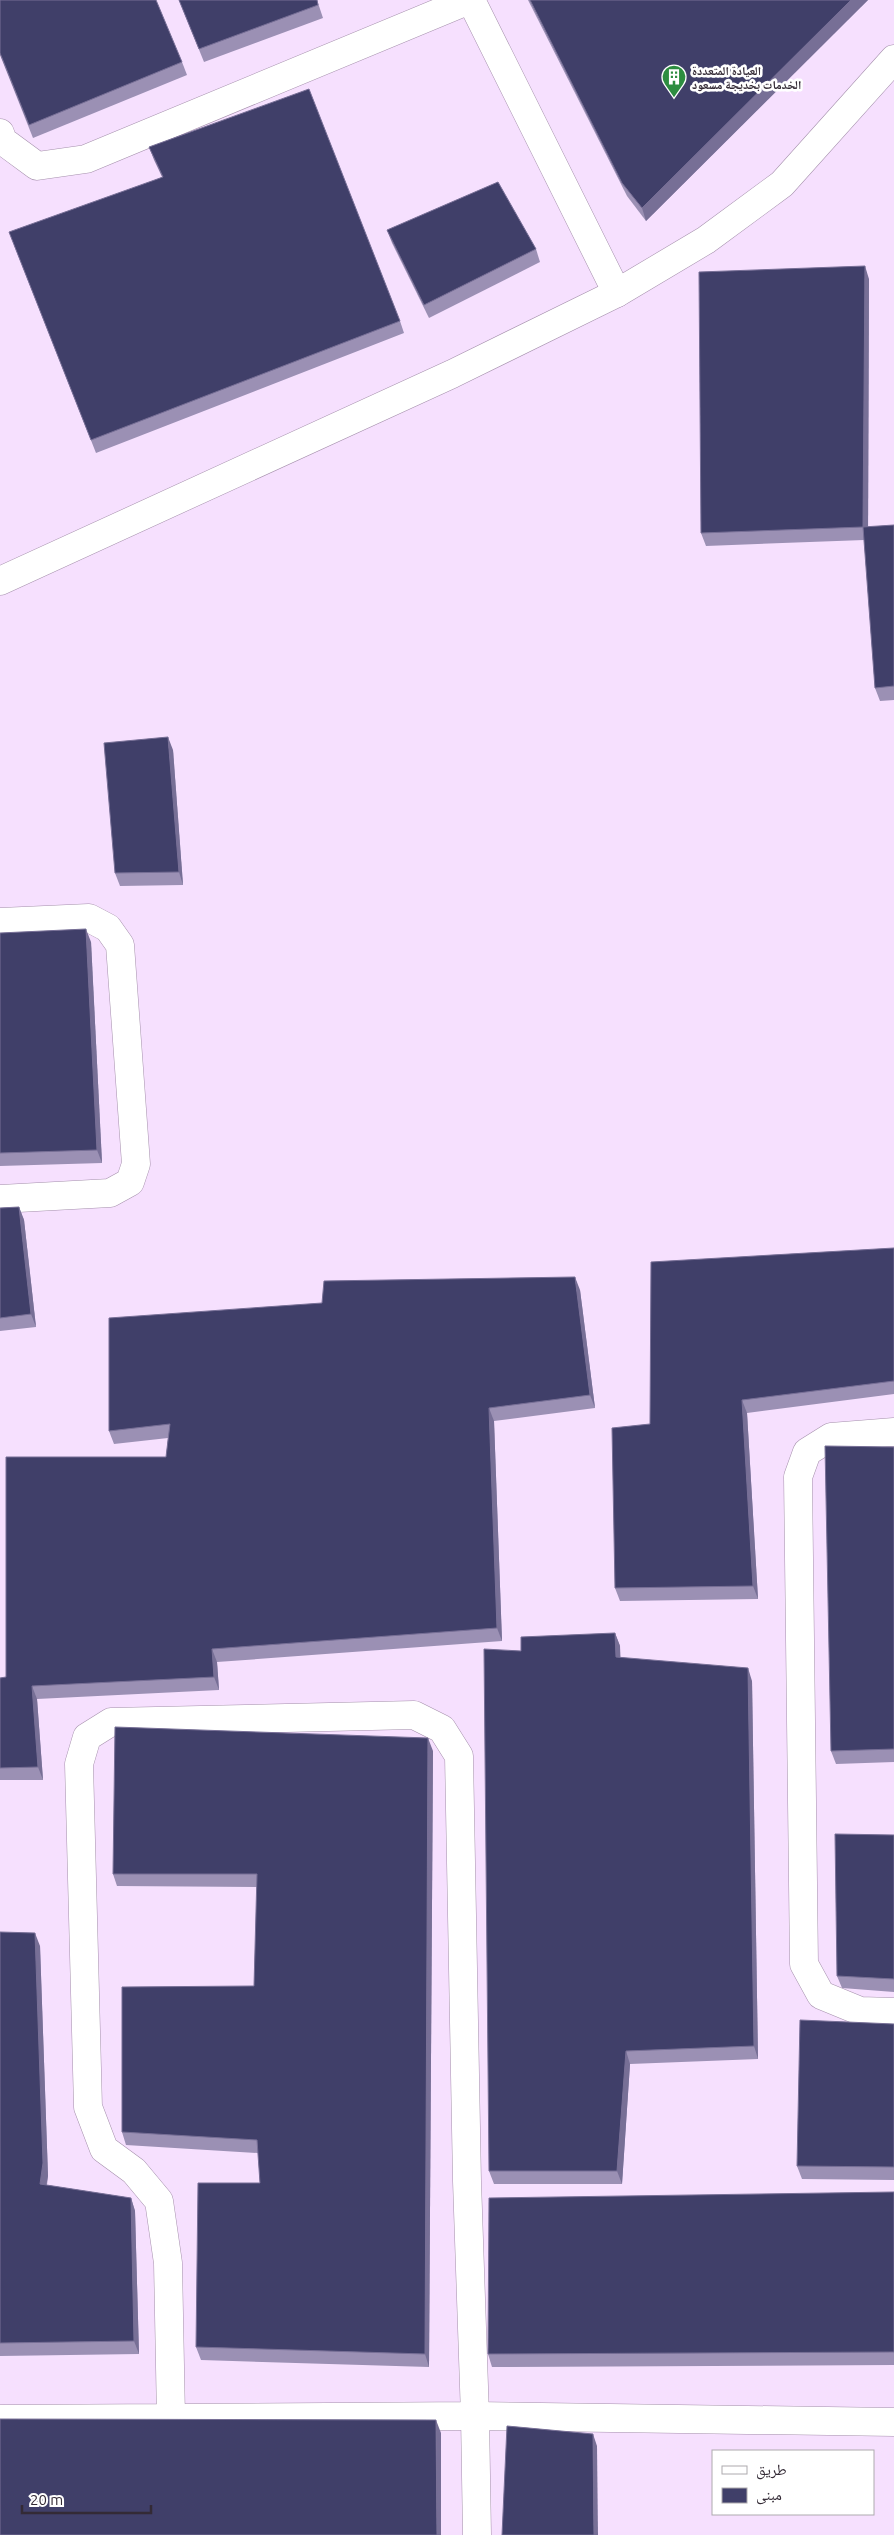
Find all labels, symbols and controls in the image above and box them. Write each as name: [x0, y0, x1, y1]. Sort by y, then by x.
building icon: العيادة المتعددة الخدمات بخديجة مسعود: [661, 64, 687, 98]
place label: العيادة المتعددة الخدمات بخديجة مسعود: [692, 64, 801, 92]
legend: [712, 2450, 874, 2515]
text: طريق: [756, 2461, 787, 2480]
scale bar: [22, 2482, 151, 2514]
text: مبنى: [756, 2486, 782, 2505]
text: 20 m: [30, 2491, 63, 2508]

